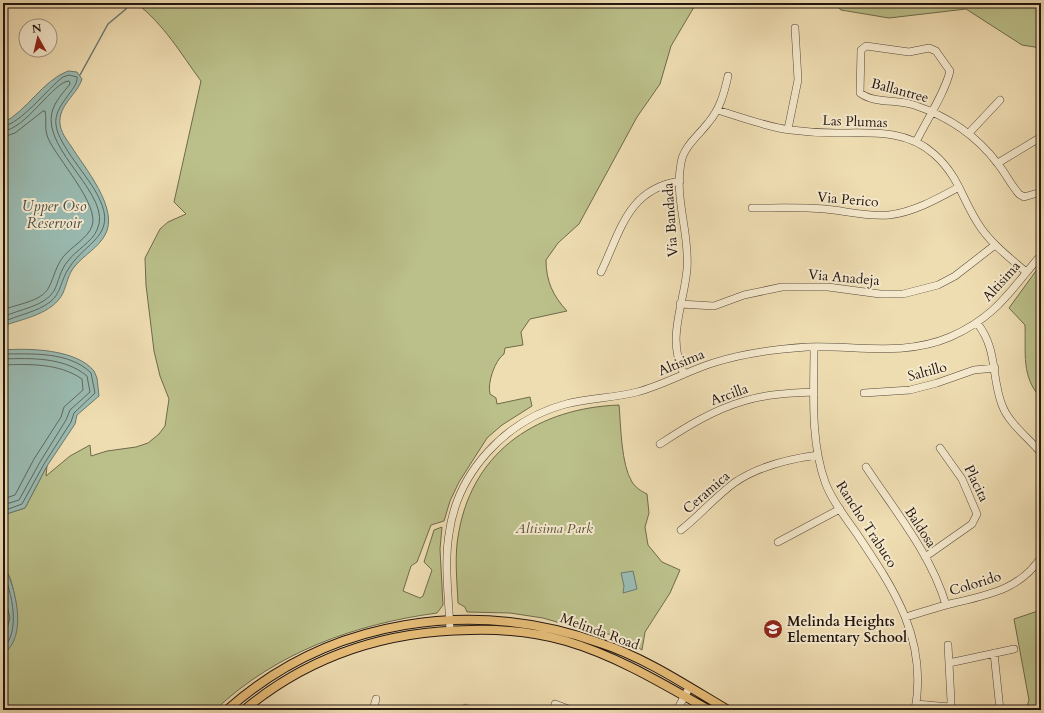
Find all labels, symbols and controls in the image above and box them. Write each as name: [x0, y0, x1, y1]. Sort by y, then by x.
north arrow: [18, 18, 58, 58]
text: N: [31, 20, 43, 37]
street label: Ballantree: [869, 74, 931, 107]
street label: Las Plumas: [822, 111, 888, 132]
street label: Via Bandada: [658, 182, 683, 258]
street label: Via Perico: [816, 187, 880, 212]
water label: Upper Oso Reservoir: [22, 196, 86, 233]
street label: Altisima: [978, 257, 1025, 306]
street label: Via Anadeja: [807, 265, 881, 290]
street label: Altisima: [655, 345, 707, 380]
street label: Saltillo: [906, 357, 949, 386]
street label: Arcilla: [708, 379, 751, 410]
street label: Placita: [960, 462, 994, 505]
street label: Ceramica: [679, 467, 734, 518]
street label: Rancho Trabuco: [831, 477, 902, 572]
street label: Baldosa: [900, 503, 941, 551]
park label: Altisima Park: [514, 519, 593, 538]
street label: Colorido: [947, 566, 1004, 600]
street label: Melinda Road: [558, 608, 643, 655]
place label: Melinda Heights Elementary School: [787, 612, 907, 647]
school or university icon: Melinda Heights Elementary School: [762, 618, 784, 640]

